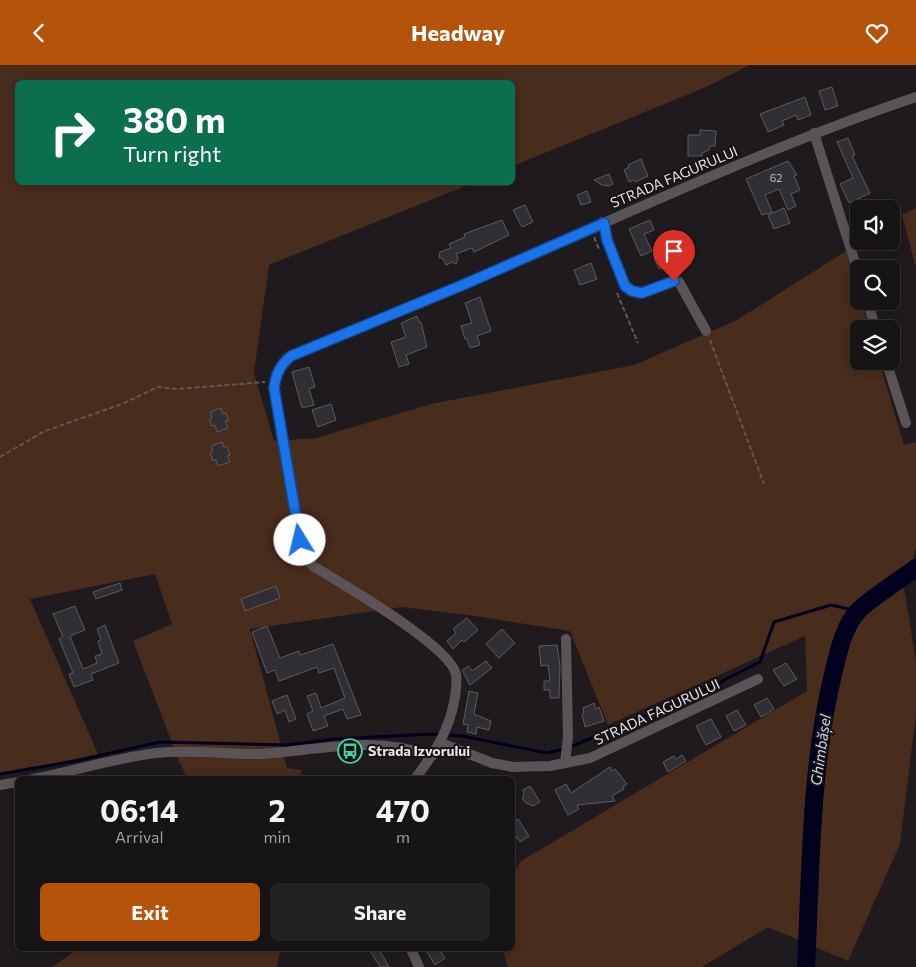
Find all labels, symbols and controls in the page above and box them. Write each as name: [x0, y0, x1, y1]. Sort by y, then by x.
icon: back: [25, 19, 53, 47]
text: Headway: [411, 19, 505, 46]
icon: heart: [863, 19, 891, 47]
text: 380 m: [123, 97, 226, 140]
icon: right: [40, 100, 105, 165]
text: Turn right: [123, 140, 221, 167]
street label: STRADA FAGURULUI: [608, 142, 740, 211]
house number: 62: [770, 171, 782, 184]
map controls: [850, 200, 900, 370]
button: sound: [850, 200, 900, 250]
pin: [653, 230, 695, 281]
icon: arrive: [660, 237, 688, 265]
button: search: [850, 260, 900, 310]
button: layers: [850, 320, 900, 370]
position arrow: [273, 513, 325, 565]
street label: STRADA FAGURULUI: [591, 675, 722, 748]
water label: Ghimbășel: [806, 712, 836, 787]
bus stop icon: Strada Izvorului: [337, 738, 363, 764]
place label: Strada Izvorului: [368, 742, 470, 759]
text: 06:14: [100, 791, 178, 828]
text: 2: [269, 791, 286, 828]
text: 470: [376, 791, 430, 828]
text: Arrival: [115, 827, 163, 846]
text: min: [264, 827, 291, 846]
text: m: [396, 827, 410, 846]
button: Exit: [40, 883, 260, 941]
button: Share: [270, 883, 490, 941]

